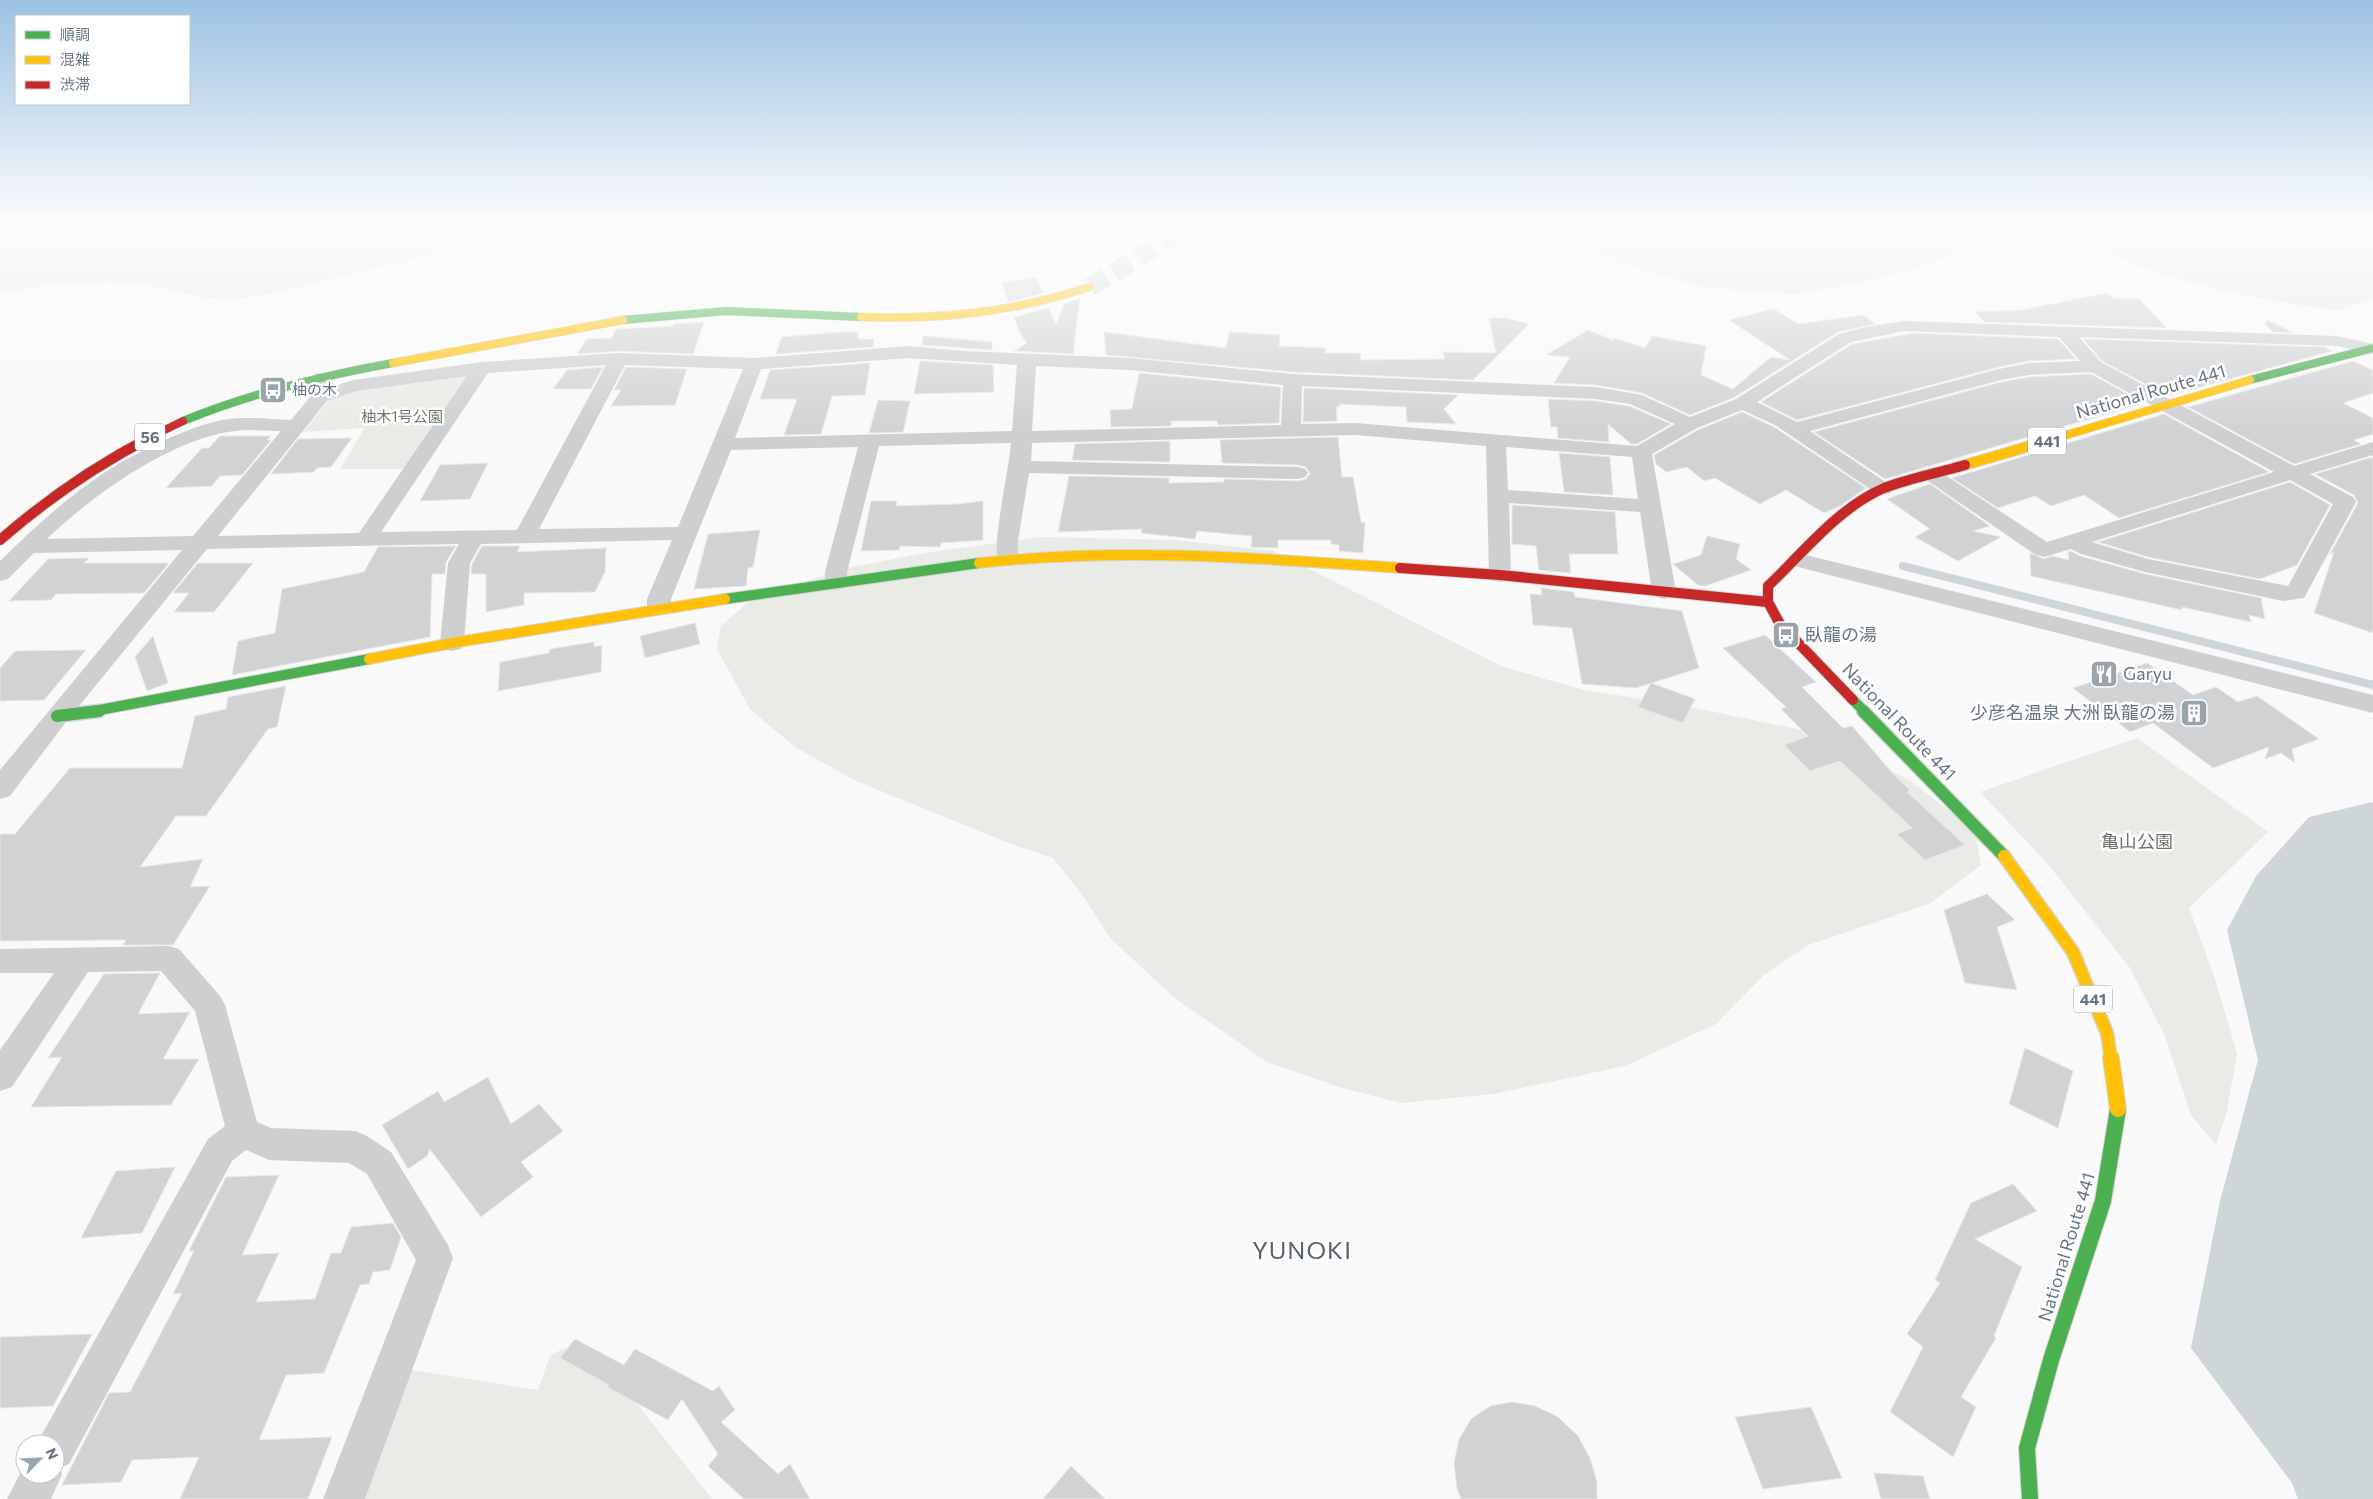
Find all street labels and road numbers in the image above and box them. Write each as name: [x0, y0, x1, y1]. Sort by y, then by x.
street label: National Route 441: [2073, 359, 2228, 423]
road number: 56: [135, 424, 165, 451]
road number: 441: [2028, 428, 2066, 454]
street label: National Route 441: [1838, 658, 1961, 785]
road number: 441: [2074, 986, 2112, 1012]
street label: National Route 441: [2033, 1170, 2099, 1324]

